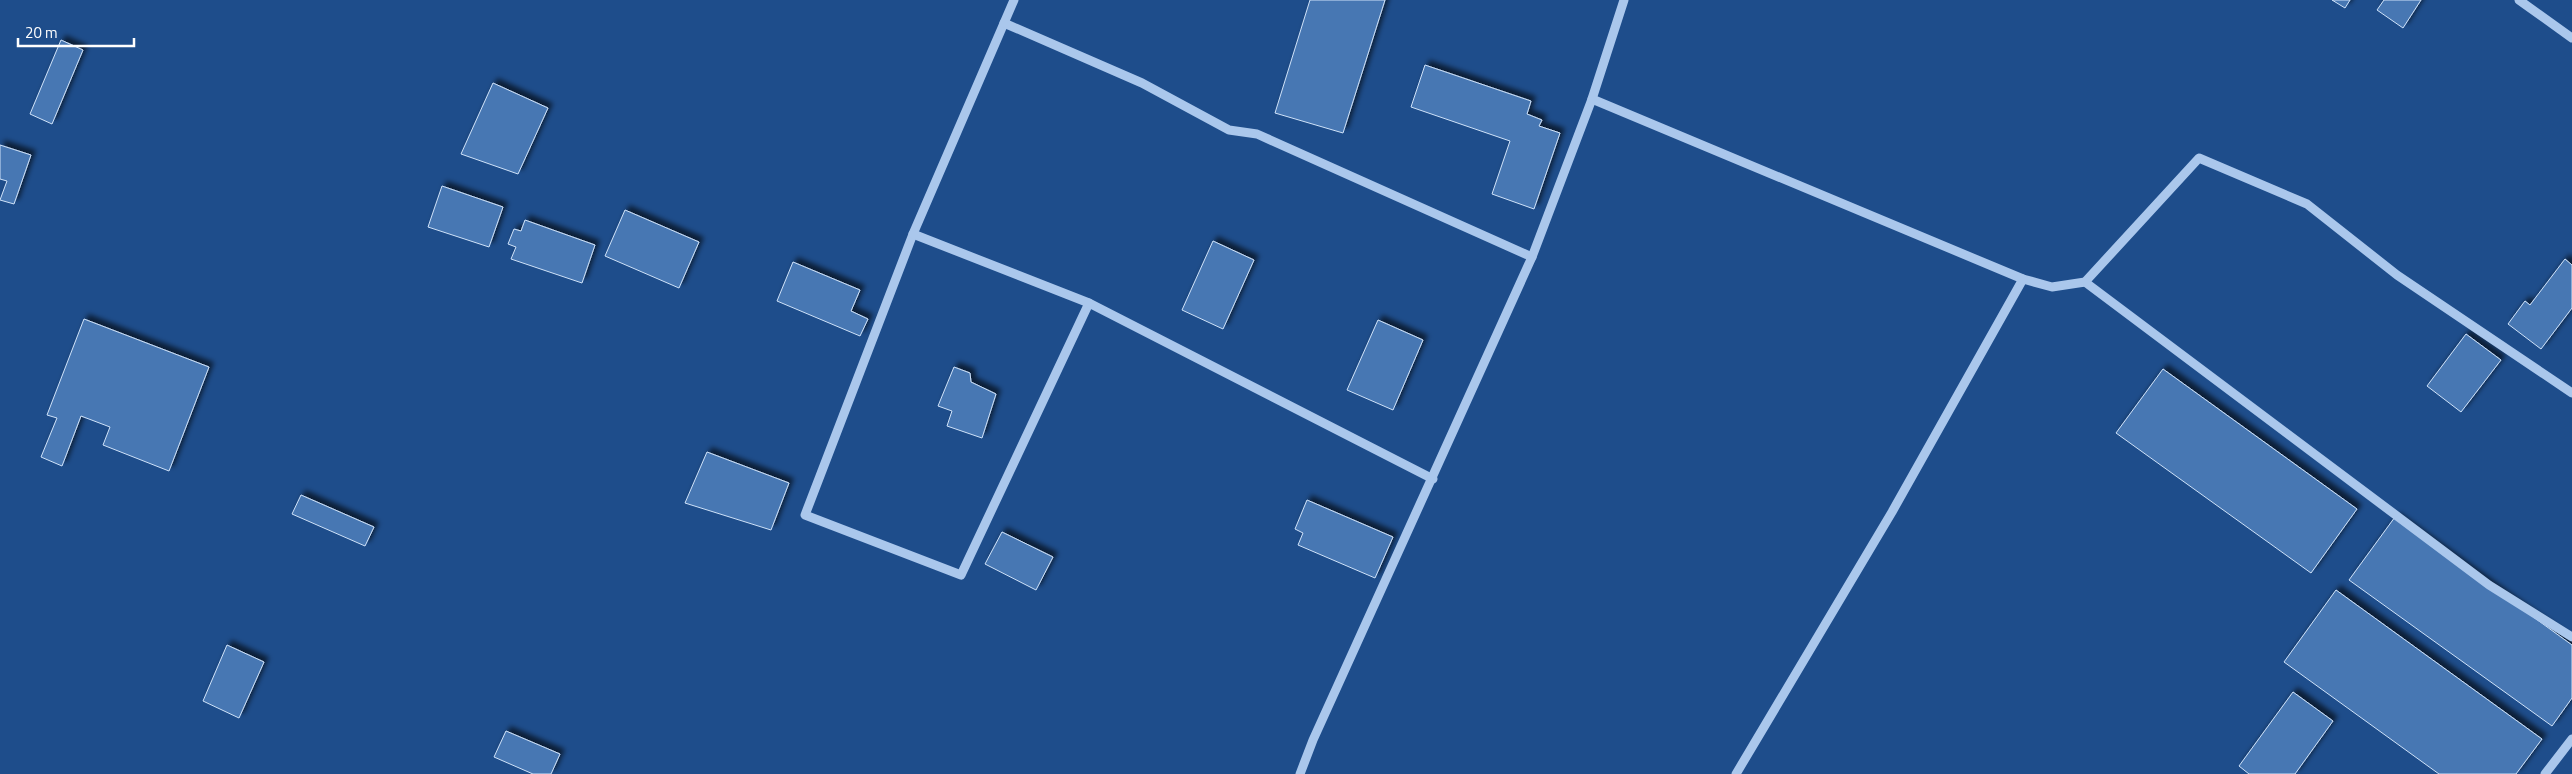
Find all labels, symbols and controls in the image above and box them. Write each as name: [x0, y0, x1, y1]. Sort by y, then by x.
scale bar: [18, 15, 134, 47]
text: 20 m: [25, 21, 58, 44]

